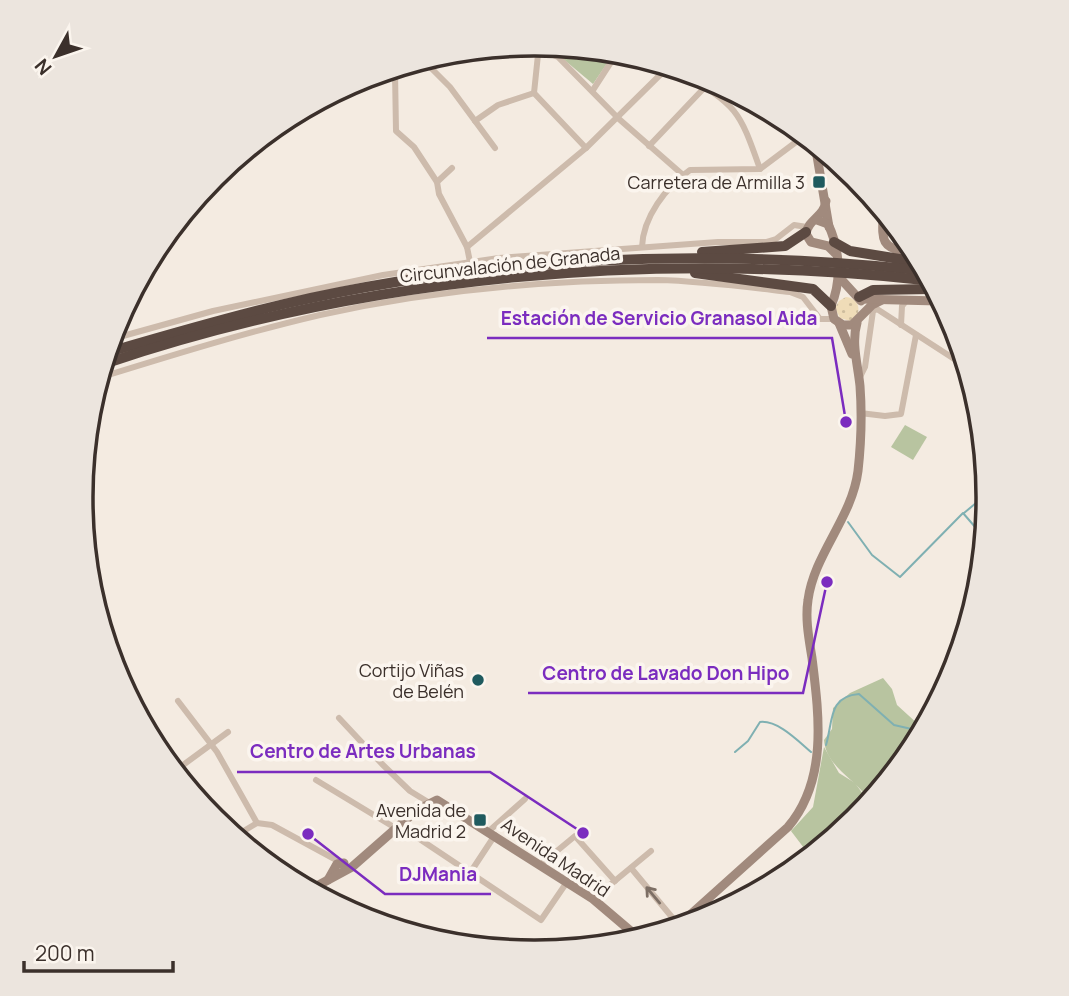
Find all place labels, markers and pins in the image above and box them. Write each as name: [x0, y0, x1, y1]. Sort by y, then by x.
place label: Carretera de Armilla 3: [628, 170, 805, 194]
marker: Carretera de Armilla 3: [811, 174, 827, 190]
callout: Estación de Servicio Granasol Aida: [487, 298, 832, 338]
callout: Centro de Lavado Don Hipo: [528, 653, 803, 693]
place label: Cortijo Viñas de Belén: [359, 658, 464, 703]
marker: Cortijo Viñas de Belén: [470, 672, 486, 688]
callout: Centro de Artes Urbanas: [237, 732, 490, 772]
place label: Avenida de Madrid 2: [376, 798, 466, 843]
marker: Avenida de Madrid 2: [472, 812, 488, 828]
callout: DJMania: [385, 854, 491, 894]

